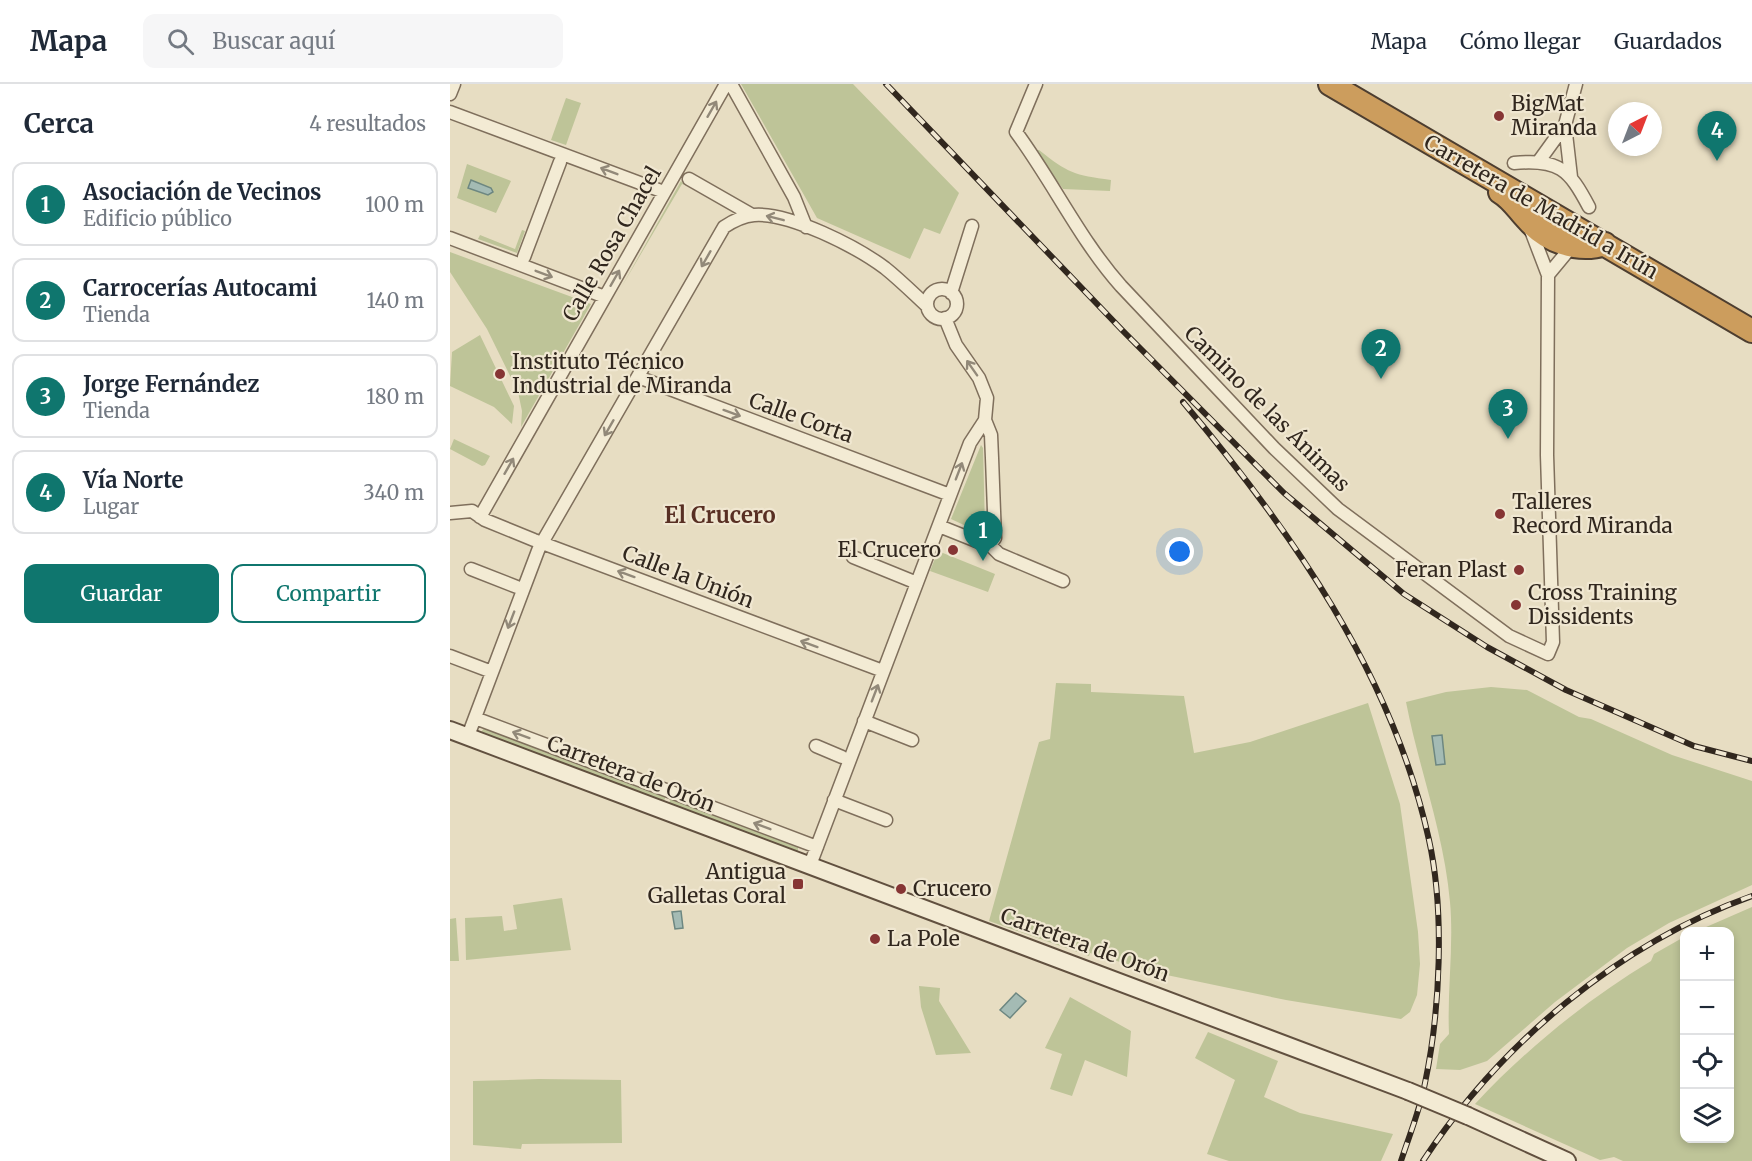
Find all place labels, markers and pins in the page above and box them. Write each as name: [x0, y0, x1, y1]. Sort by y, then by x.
place label: BigMat Miranda: [1511, 90, 1597, 141]
marker: BigMat Miranda: [1492, 109, 1506, 123]
pin: 4: [1698, 112, 1736, 161]
pin: 2: [1362, 330, 1400, 379]
place label: Instituto Técnico Industrial de Miranda: [512, 348, 732, 399]
marker: Instituto Técnico Industrial de Miranda: [493, 367, 507, 381]
pin: 3: [1488, 390, 1528, 439]
place label: Talleres Record Miranda: [1512, 488, 1673, 539]
marker: Talleres Record Miranda: [1493, 507, 1507, 521]
pin: 1: [964, 512, 1002, 561]
place label: El Crucero: [837, 536, 941, 563]
marker: El Crucero: [946, 543, 960, 557]
place label: Feran Plast: [1395, 556, 1507, 583]
marker: Feran Plast: [1512, 563, 1526, 577]
place label: Cross Training Dissidents: [1528, 579, 1677, 630]
marker: Cross Training Dissidents: [1509, 598, 1523, 612]
place label: Antigua Galletas Coral: [648, 858, 786, 909]
place label: Crucero: [913, 875, 992, 902]
marker: Antigua Galletas Coral: [791, 877, 805, 891]
marker: Crucero: [894, 882, 908, 896]
place label: La Pole: [887, 925, 960, 952]
marker: La Pole: [868, 932, 882, 946]

